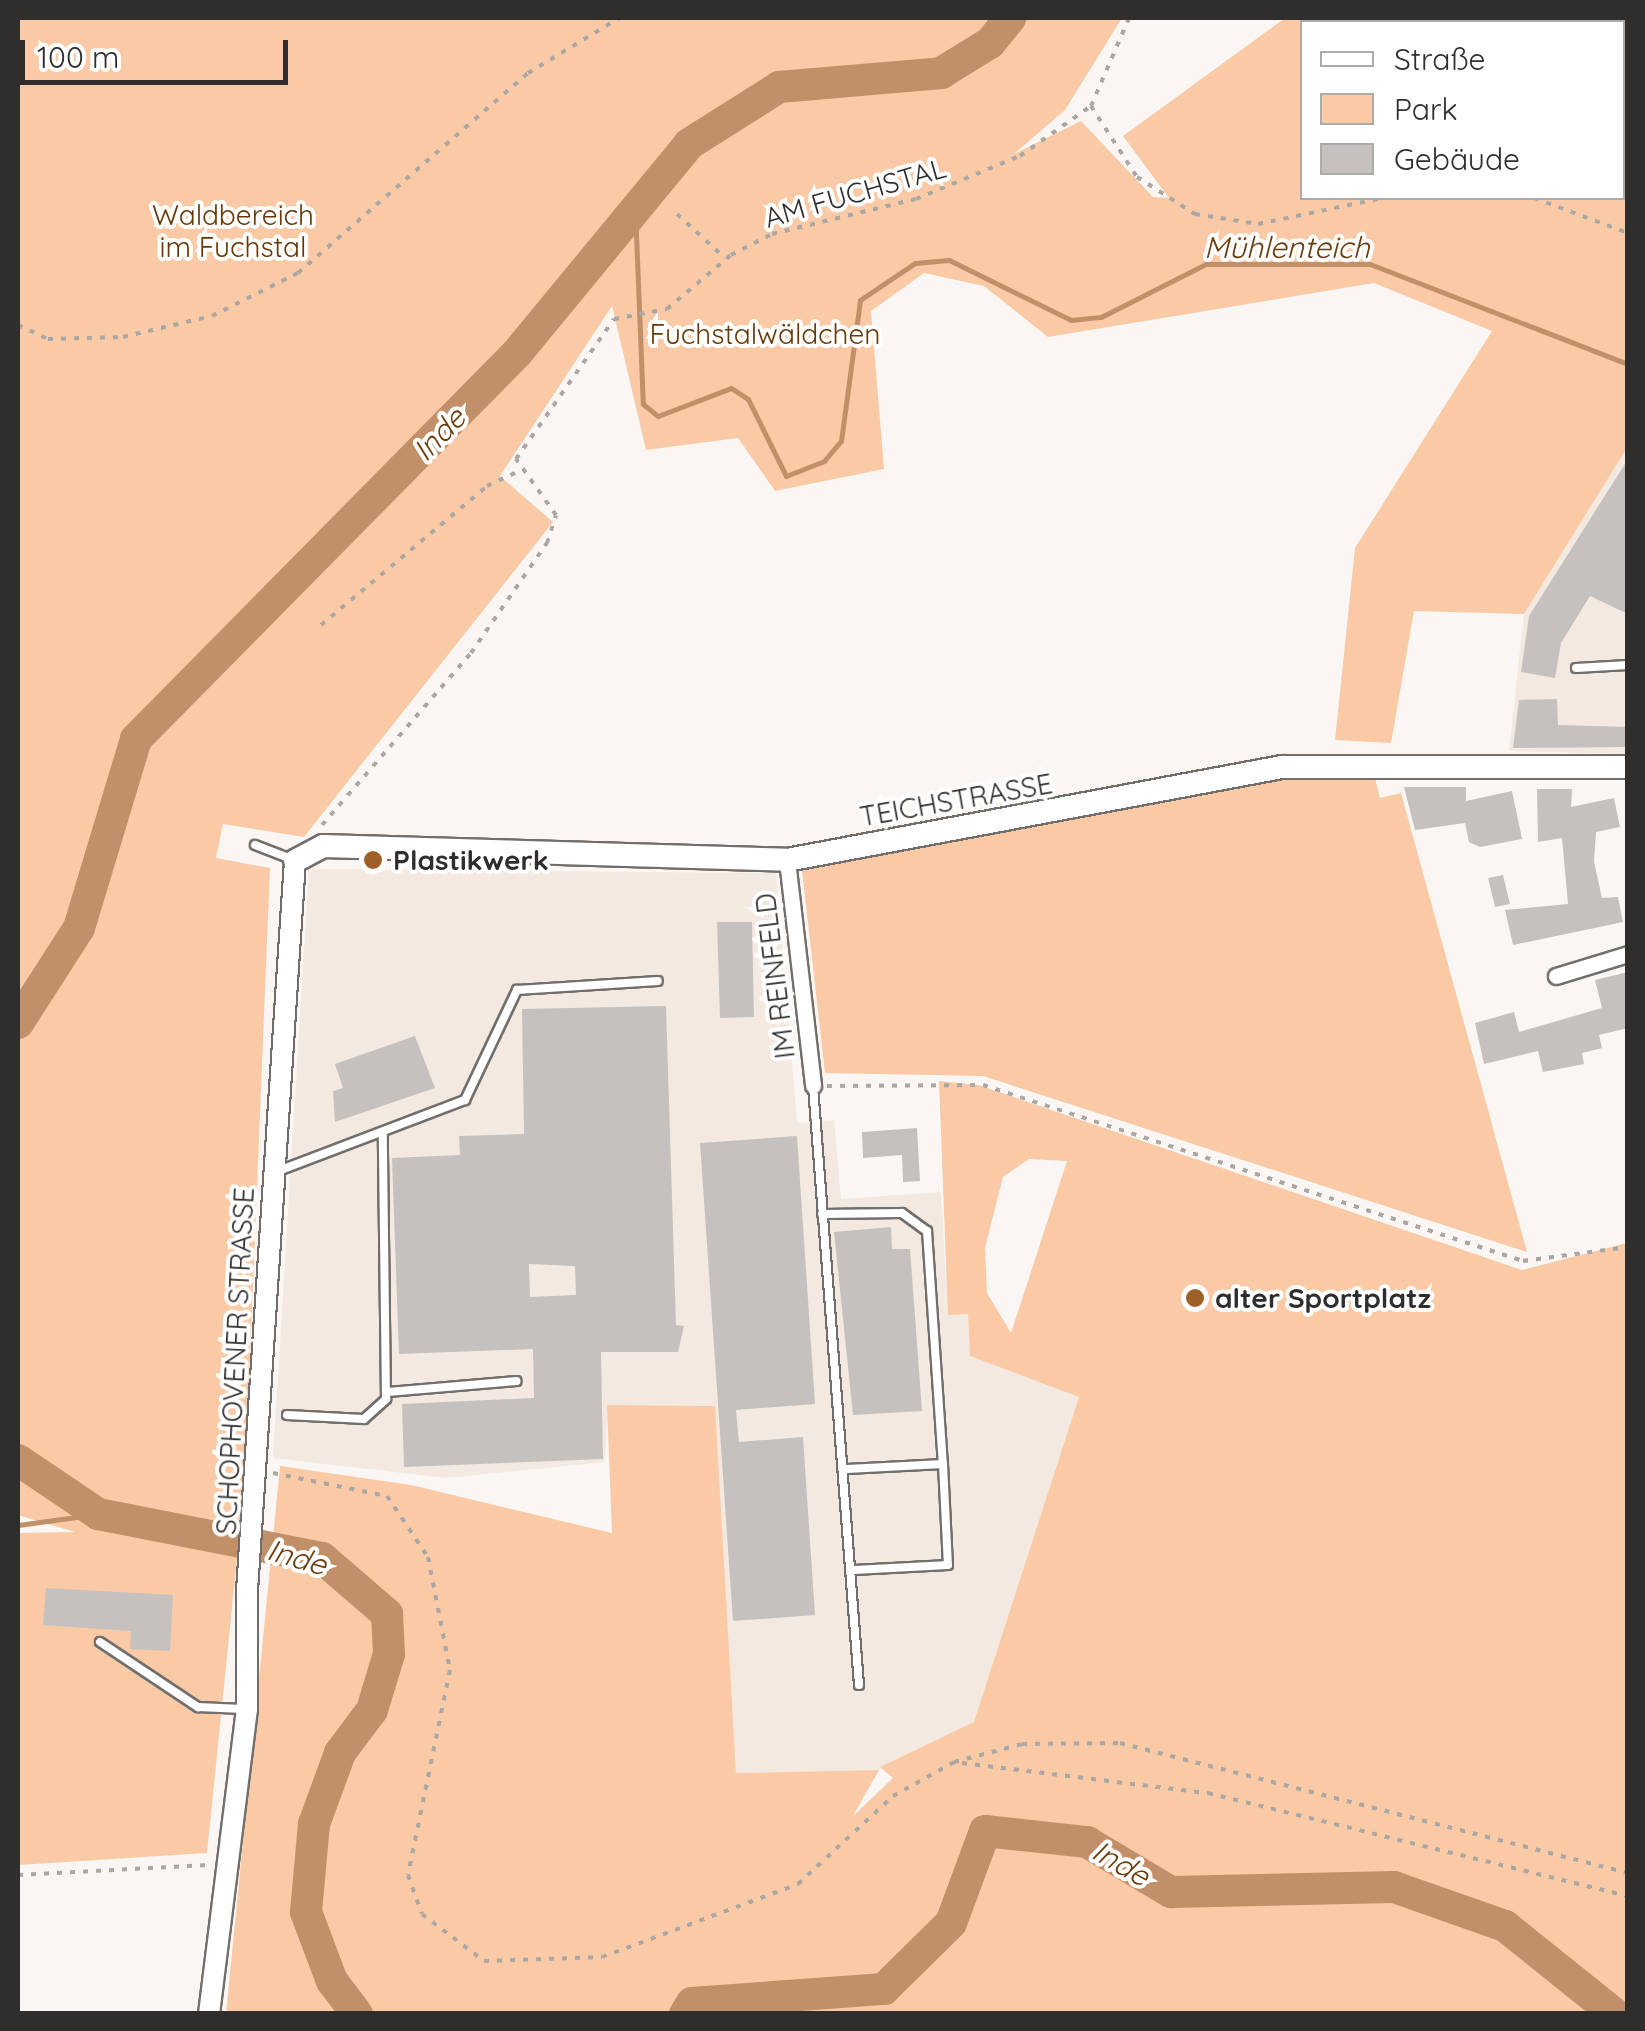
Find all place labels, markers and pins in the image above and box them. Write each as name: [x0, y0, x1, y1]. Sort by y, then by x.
place label: Plastikwerk: [393, 843, 549, 877]
marker: Plastikwerk: [362, 849, 384, 871]
place label: alter Sportplatz: [1215, 1281, 1431, 1315]
marker: alter Sportplatz: [1184, 1287, 1206, 1309]

